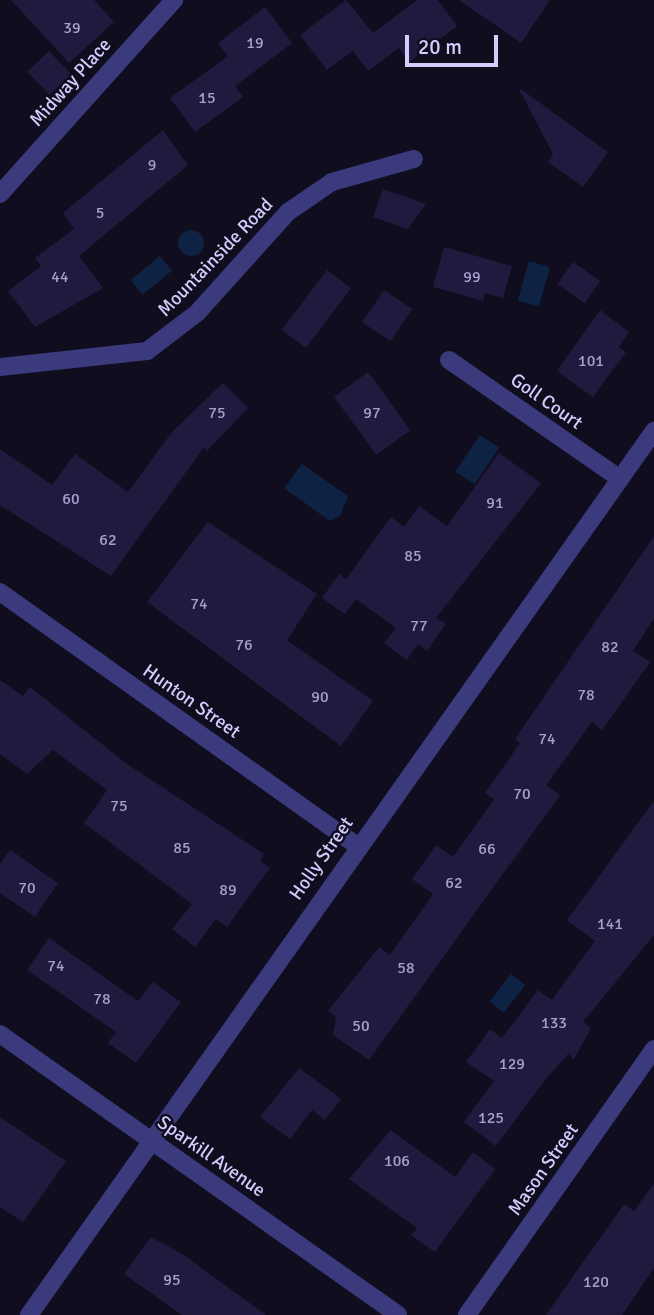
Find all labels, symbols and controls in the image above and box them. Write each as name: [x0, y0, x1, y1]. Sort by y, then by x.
house number: 39: [63, 18, 81, 38]
scale bar: [409, 21, 502, 65]
house number: 19: [246, 33, 264, 53]
street label: Midway Place: [25, 34, 117, 132]
text: 20 m: [418, 34, 462, 60]
house number: 15: [198, 88, 216, 108]
house number: 9: [148, 155, 156, 175]
street label: Mountainside Road: [154, 194, 278, 322]
house number: 5: [96, 203, 104, 223]
house number: 44: [51, 267, 69, 287]
house number: 99: [463, 267, 481, 287]
house number: 101: [578, 351, 604, 371]
street label: Goll Court: [506, 369, 586, 435]
house number: 75: [208, 403, 226, 423]
house number: 97: [363, 403, 381, 423]
house number: 60: [62, 489, 80, 509]
house number: 91: [486, 493, 504, 513]
house number: 62: [99, 530, 117, 550]
house number: 85: [404, 546, 422, 566]
house number: 74: [190, 594, 208, 614]
house number: 77: [410, 616, 428, 636]
house number: 76: [235, 635, 253, 655]
house number: 82: [601, 637, 619, 657]
street label: Hunton Street: [138, 660, 244, 744]
house number: 78: [577, 685, 595, 705]
house number: 90: [311, 687, 329, 707]
house number: 74: [538, 729, 556, 749]
house number: 70: [513, 784, 531, 804]
house number: 75: [110, 796, 128, 816]
street label: Holly Street: [285, 813, 359, 905]
house number: 85: [173, 838, 191, 858]
house number: 66: [478, 839, 496, 859]
house number: 62: [445, 873, 463, 893]
house number: 70: [18, 878, 36, 898]
house number: 89: [219, 880, 237, 900]
house number: 141: [597, 914, 623, 934]
house number: 74: [47, 956, 65, 976]
house number: 58: [397, 958, 415, 978]
house number: 78: [93, 989, 111, 1009]
house number: 133: [541, 1013, 567, 1033]
house number: 50: [352, 1016, 370, 1036]
house number: 129: [499, 1054, 525, 1074]
house number: 125: [478, 1108, 504, 1128]
street label: Sparkill Avenue: [153, 1111, 269, 1203]
street label: Mason Street: [504, 1120, 584, 1220]
house number: 106: [384, 1151, 410, 1171]
house number: 95: [163, 1270, 181, 1290]
house number: 120: [583, 1272, 609, 1292]

